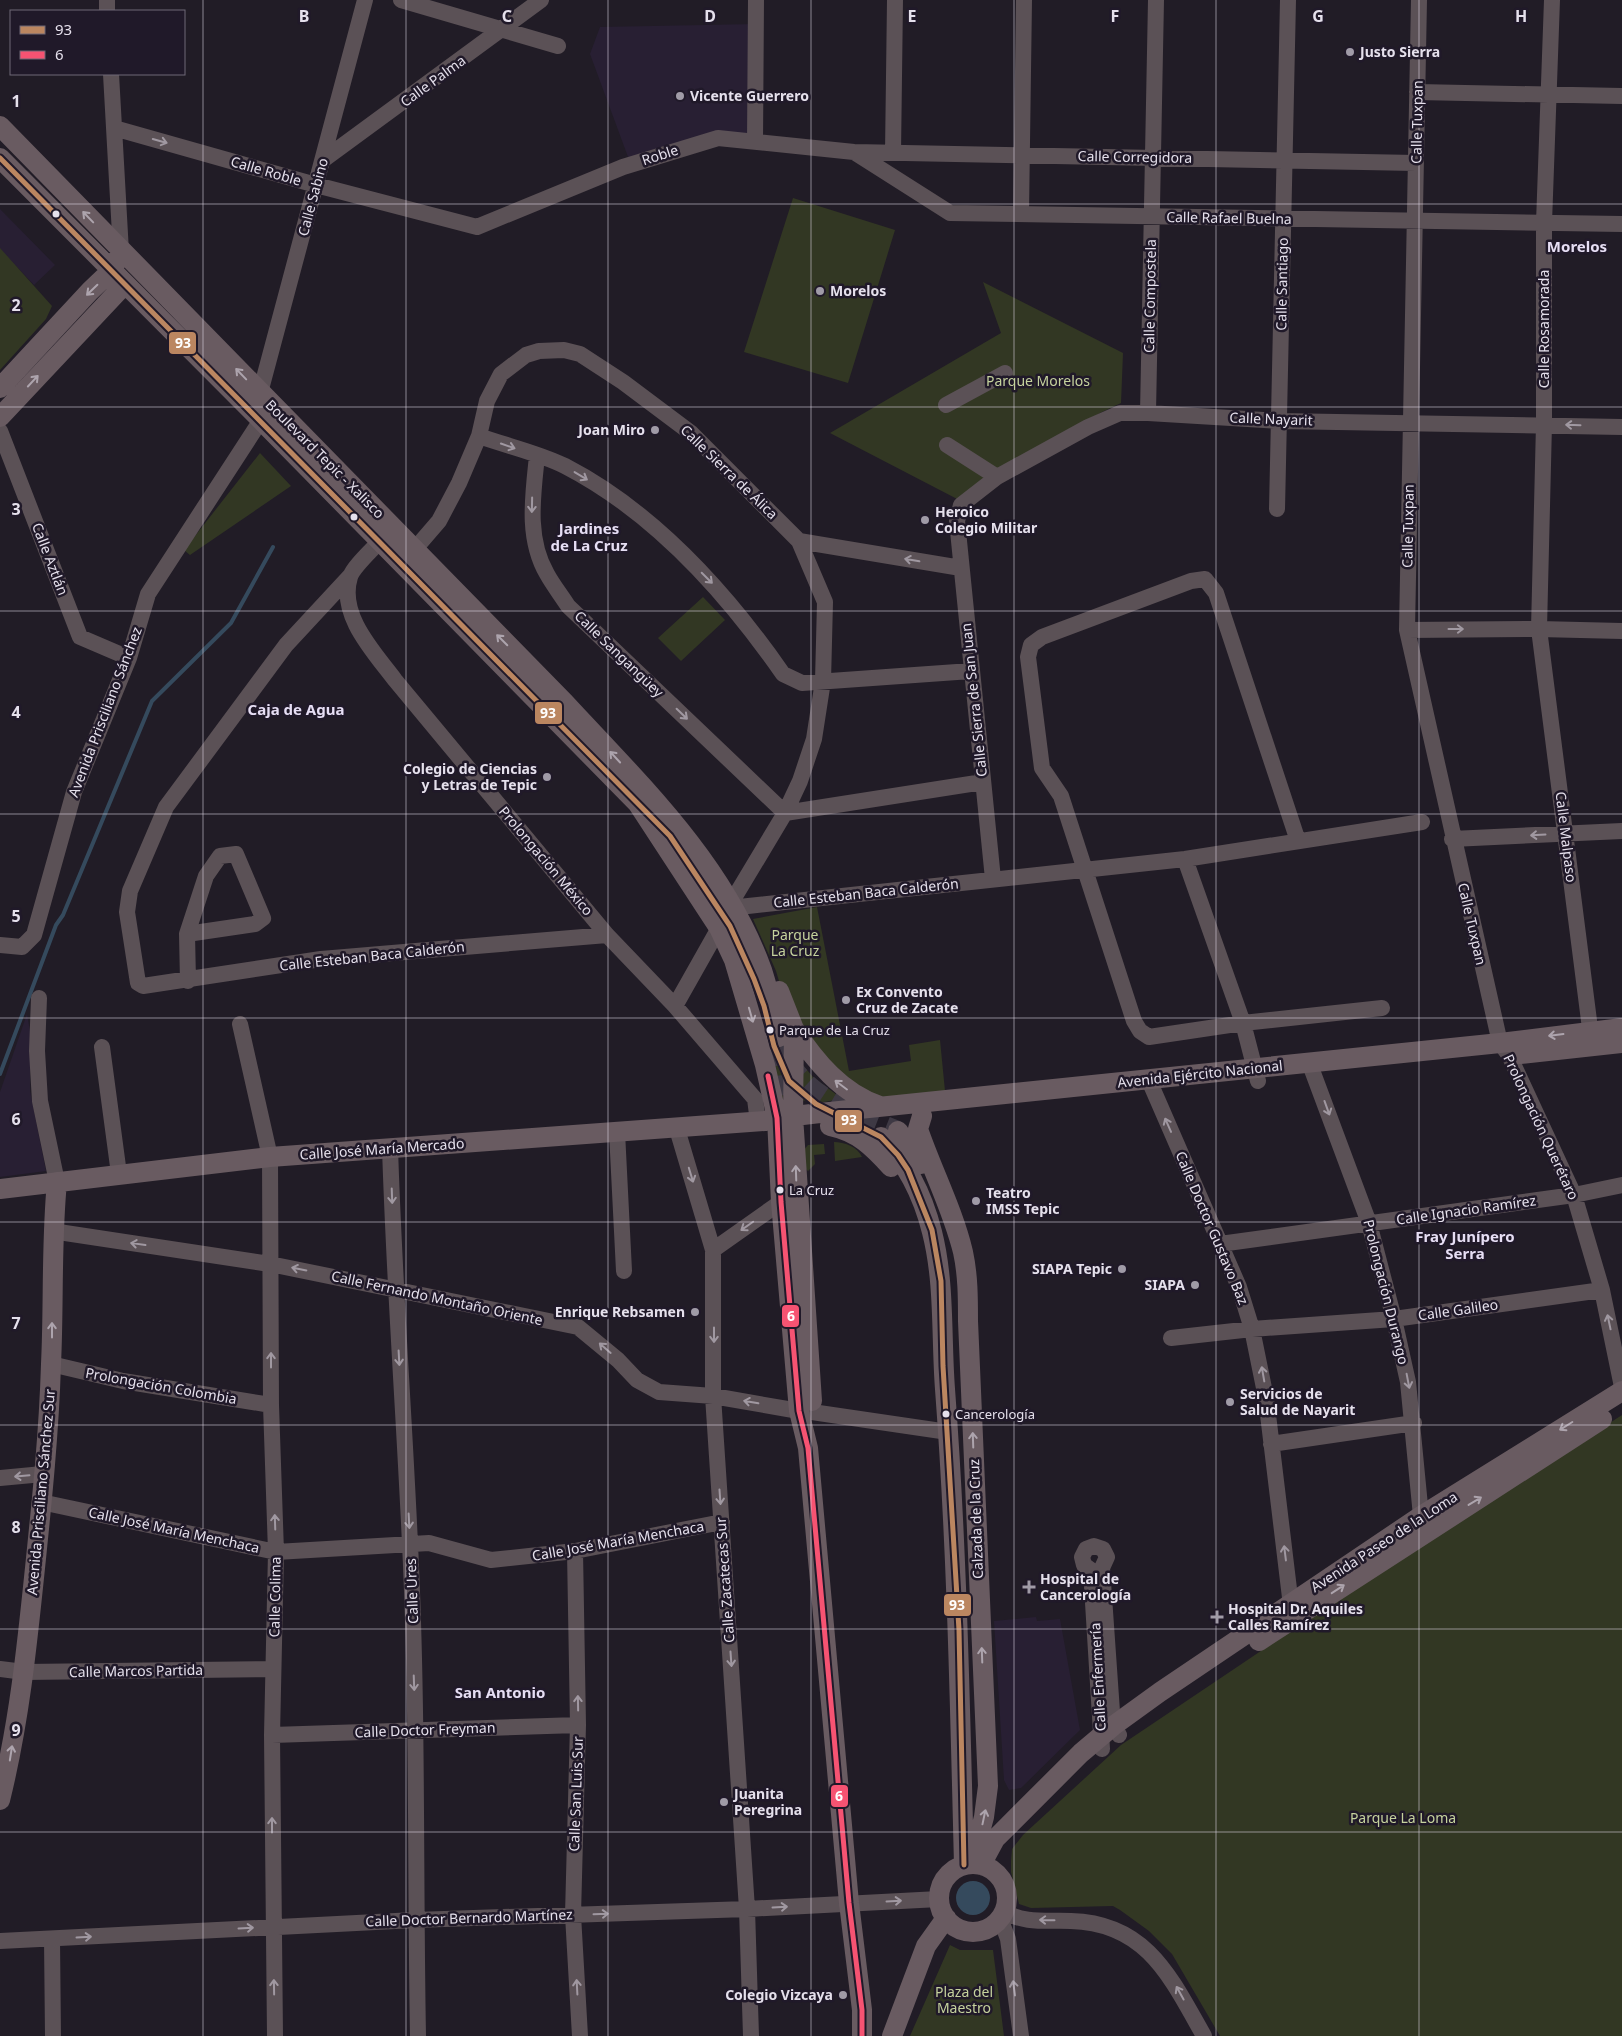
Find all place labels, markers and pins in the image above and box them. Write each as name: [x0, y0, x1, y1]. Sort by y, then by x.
place label: Justo Sierra: [1358, 42, 1440, 61]
marker: Justo Sierra: [1344, 46, 1356, 58]
place label: Vicente Guerrero: [690, 86, 809, 105]
marker: Vicente Guerrero: [674, 90, 686, 102]
unlabelled marker: [51, 209, 61, 219]
place label: Morelos: [830, 281, 886, 300]
marker: Morelos: [814, 285, 826, 297]
place label: Joan Miro: [576, 420, 645, 439]
marker: Joan Miro: [649, 424, 661, 436]
place label: Heroico Colegio Militar: [935, 502, 1038, 537]
unlabelled marker: [349, 512, 359, 522]
marker: Heroico Colegio Militar: [919, 514, 931, 526]
place label: Colegio de Ciencias y Letras de Tepic: [403, 759, 537, 794]
marker: Colegio de Ciencias y Letras de Tepic: [541, 771, 553, 783]
place label: Ex Convento Cruz de Zacate: [856, 982, 958, 1017]
marker: Ex Convento Cruz de Zacate: [840, 994, 852, 1006]
place label: Parque de La Cruz: [779, 1021, 890, 1039]
marker: Parque de La Cruz: [765, 1025, 775, 1035]
place label: La Cruz: [789, 1181, 834, 1199]
place label: Teatro IMSS Tepic: [986, 1183, 1059, 1218]
marker: La Cruz: [775, 1185, 785, 1195]
marker: Teatro IMSS Tepic: [970, 1195, 982, 1207]
place label: SIAPA Tepic: [1032, 1259, 1112, 1278]
marker: SIAPA Tepic: [1116, 1263, 1128, 1275]
place label: SIAPA: [1144, 1275, 1185, 1294]
marker: SIAPA: [1189, 1279, 1201, 1291]
place label: Enrique Rebsamen: [555, 1302, 685, 1321]
marker: Enrique Rebsamen: [689, 1306, 701, 1318]
place label: Servicios de Salud de Nayarit: [1240, 1384, 1355, 1419]
marker: Servicios de Salud de Nayarit: [1224, 1396, 1236, 1408]
place label: Cancerología: [955, 1405, 1035, 1423]
marker: Cancerología: [941, 1409, 951, 1419]
place label: Hospital de Cancerología: [1040, 1569, 1131, 1604]
marker: Hospital de Cancerología: [1022, 1580, 1036, 1594]
place label: Hospital Dr. Aquiles Calles Ramírez: [1228, 1599, 1363, 1634]
marker: Hospital Dr. Aquiles Calles Ramírez: [1210, 1610, 1224, 1624]
place label: Juanita Peregrina: [732, 1784, 802, 1819]
marker: Juanita Peregrina: [718, 1796, 730, 1808]
place label: Colegio Vizcaya: [725, 1985, 833, 2004]
marker: Colegio Vizcaya: [837, 1989, 849, 2001]

